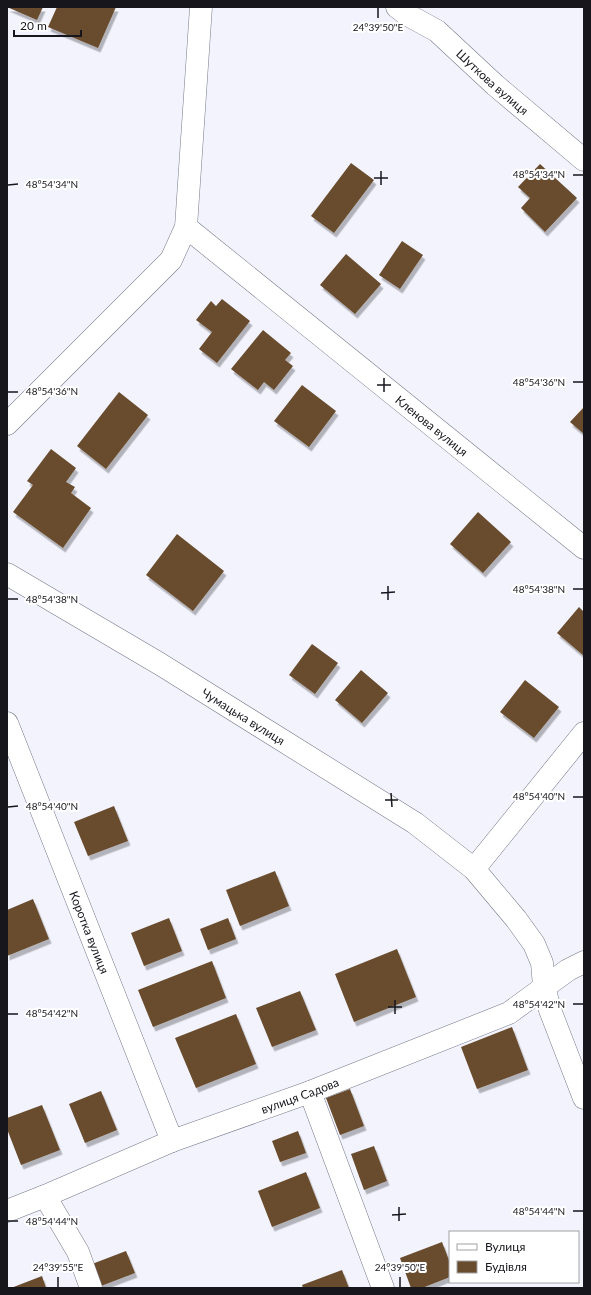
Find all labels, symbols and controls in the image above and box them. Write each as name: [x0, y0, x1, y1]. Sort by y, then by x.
scale bar: [14, 12, 81, 38]
text: 20 m: [20, 18, 47, 33]
text: 24°39'50"E: [353, 21, 403, 33]
street label: Шуткова вулиця: [453, 46, 532, 118]
text: 48°54'34"N: [513, 168, 565, 180]
text: 48°54'34"N: [26, 178, 78, 190]
text: 48°54'36"N: [513, 376, 565, 388]
text: 48°54'36"N: [26, 385, 78, 397]
street label: Кленова вулиця: [393, 392, 471, 459]
text: 48°54'38"N: [513, 583, 565, 595]
text: 48°54'38"N: [26, 593, 78, 605]
street label: Чумацька вулиця: [199, 685, 288, 748]
text: 48°54'40"N: [513, 790, 565, 802]
text: 48°54'40"N: [26, 800, 78, 812]
street label: Коротка вулиця: [67, 889, 113, 976]
text: 48°54'42"N: [513, 998, 565, 1010]
text: 48°54'42"N: [26, 1007, 78, 1019]
street label: вулиця Садова: [259, 1074, 341, 1116]
text: 48°54'44"N: [513, 1205, 565, 1217]
text: 48°54'44"N: [26, 1215, 78, 1227]
legend: [449, 1231, 579, 1283]
text: Вулиця: [485, 1239, 525, 1254]
text: Будівля: [485, 1259, 527, 1274]
text: 24°39'55"E: [33, 1261, 83, 1273]
text: 24°39'50"E: [375, 1261, 425, 1273]

